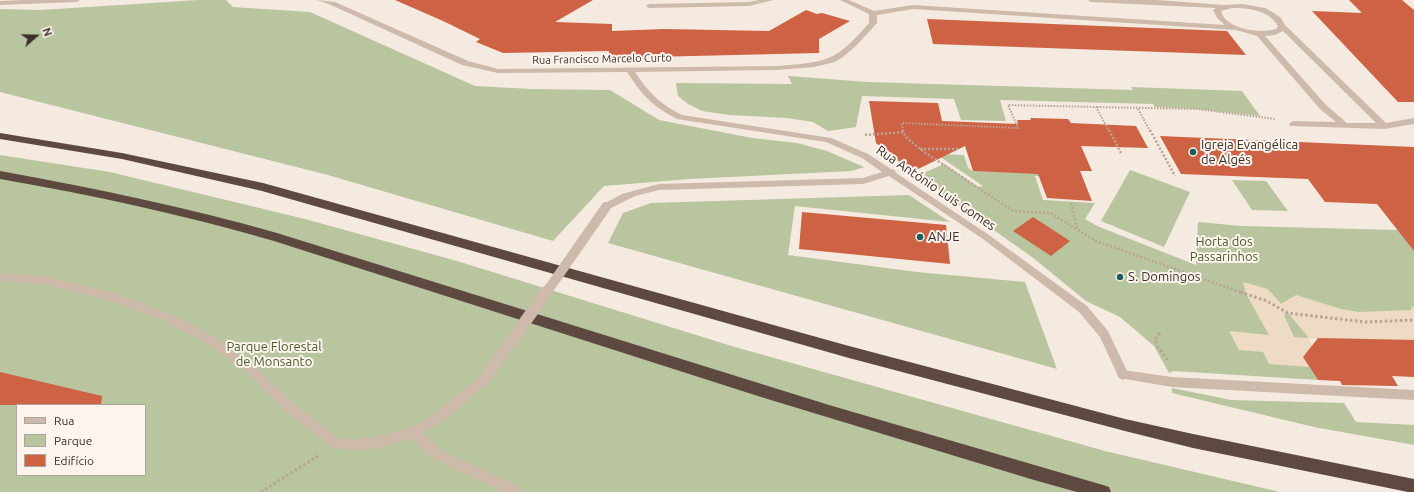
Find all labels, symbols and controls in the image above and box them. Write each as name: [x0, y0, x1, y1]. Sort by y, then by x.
north arrow: [16, 16, 56, 56]
text: N: [40, 26, 54, 38]
street label: Rua Francisco Marcelo Curto: [532, 51, 672, 67]
place label: Igreja Evangélica de Algés: [1201, 137, 1298, 168]
street label: Rua António Luis Gomes: [873, 142, 999, 234]
marker: Igreja Evangélica de Algés: [1188, 147, 1198, 157]
place label: ANJE: [928, 229, 959, 245]
marker: ANJE: [915, 232, 925, 242]
park label: Horta dos Passarinhos: [1190, 234, 1258, 265]
place label: S. Domingos: [1128, 269, 1200, 285]
marker: S. Domingos: [1115, 272, 1125, 282]
park label: Parque Florestal de Monsanto: [226, 339, 322, 370]
legend: [16, 404, 146, 476]
text: Rua: [54, 414, 75, 427]
text: Parque: [54, 434, 92, 447]
text: Edifício: [54, 454, 94, 467]

